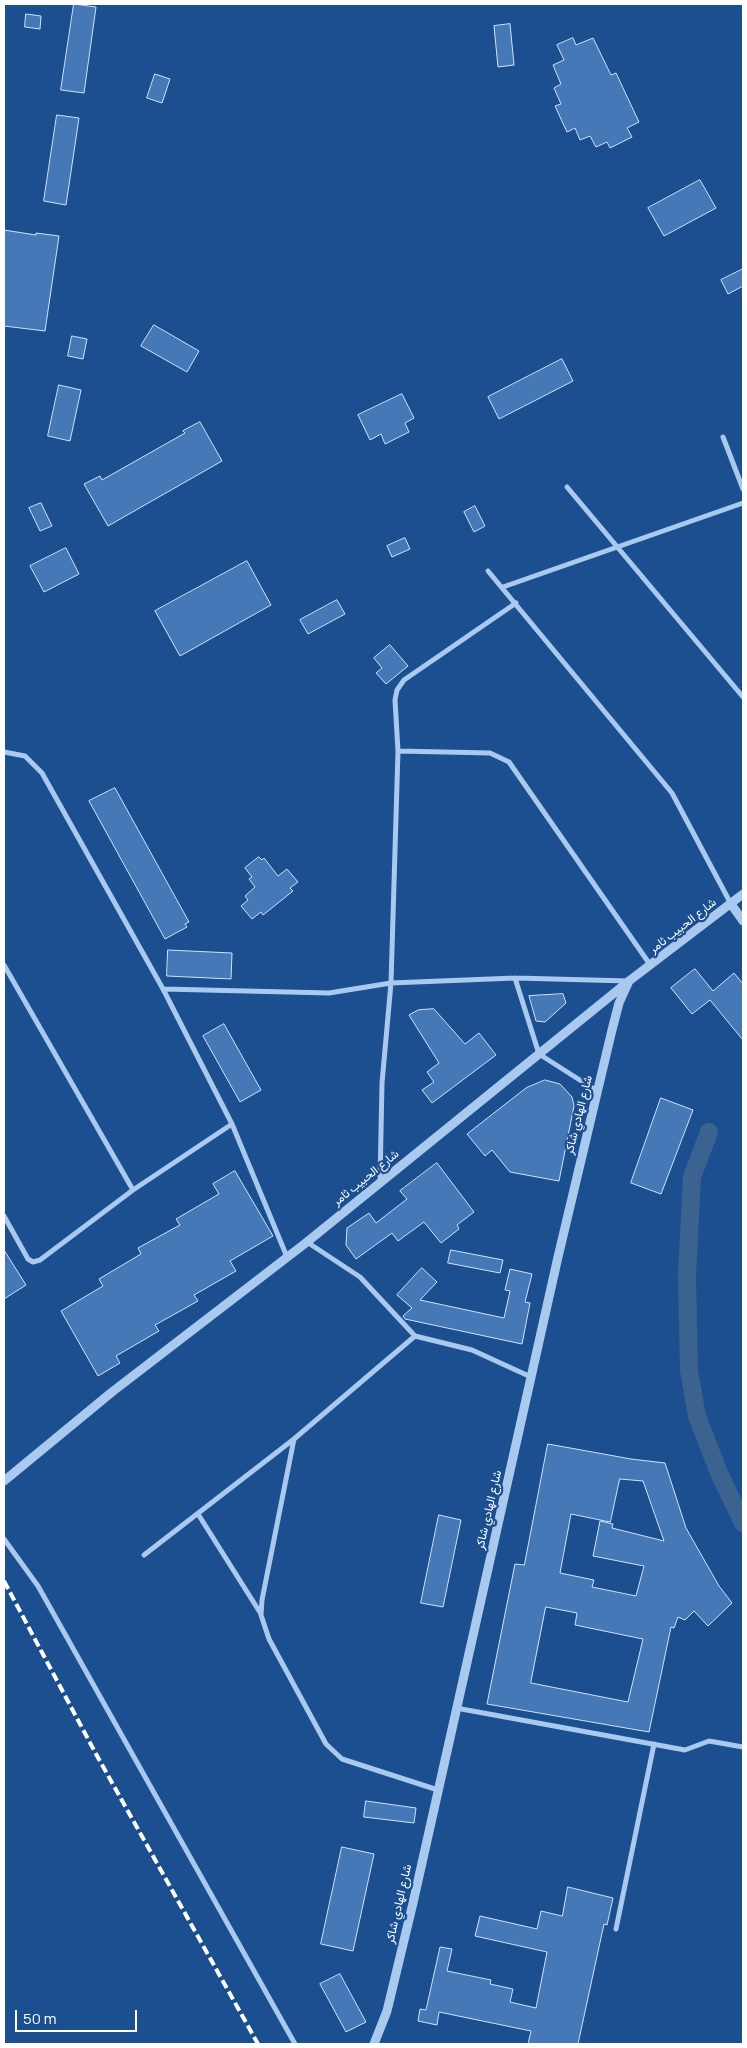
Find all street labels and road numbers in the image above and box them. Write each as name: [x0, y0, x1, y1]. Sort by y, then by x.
street label: شارع الحبيب ثامر: [647, 895, 719, 957]
street label: شارع الهادي شاكر: [562, 1074, 596, 1156]
street label: شارع الحبيب ثامر: [330, 1147, 402, 1209]
street label: شارع الهادي شاكر: [473, 1469, 505, 1551]
street label: شارع الهادي شاكر: [383, 1863, 415, 1945]

